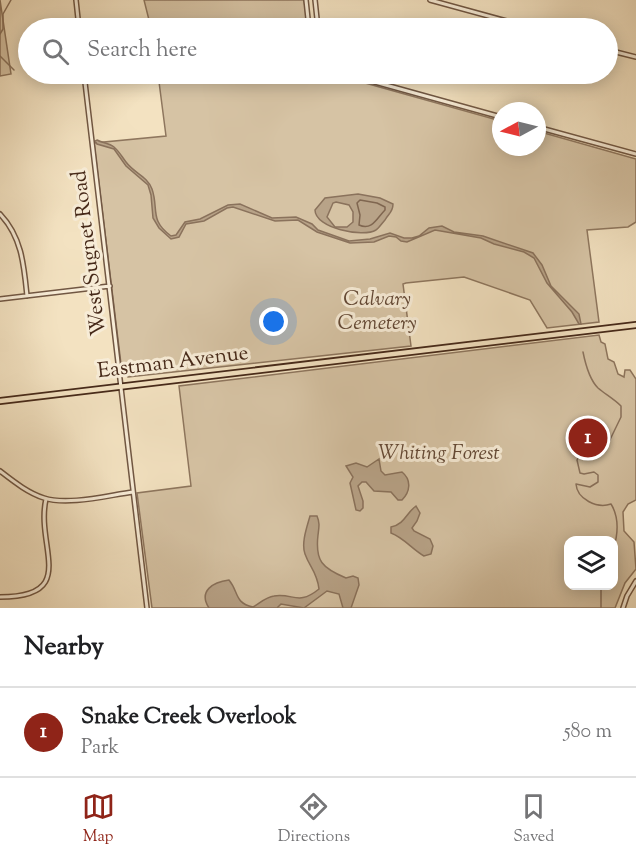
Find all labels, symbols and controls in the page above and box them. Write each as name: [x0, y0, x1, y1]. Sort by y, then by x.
search box: [18, 18, 618, 84]
icon: search: [39, 35, 72, 68]
text: Search here: [87, 35, 197, 67]
north arrow: [492, 102, 546, 156]
street label: West Sugnet Road: [65, 168, 115, 337]
park label: Calvary Cemetery: [338, 285, 416, 339]
your location: [259, 307, 288, 336]
street label: Eastman Avenue: [96, 339, 250, 387]
pin: 1: [568, 416, 608, 460]
park label: Whiting Forest: [378, 439, 500, 469]
map controls: [564, 536, 618, 590]
button: layers: [564, 536, 618, 590]
text: Nearby: [24, 629, 104, 666]
text: Snake Creek Overlook: [81, 702, 296, 734]
text: 1: [40, 718, 47, 747]
text: 580 m: [564, 718, 612, 747]
text: Park: [81, 734, 119, 763]
tab: Map: [82, 790, 115, 849]
tab: Directions: [278, 790, 350, 849]
tab: Saved: [513, 790, 554, 849]

